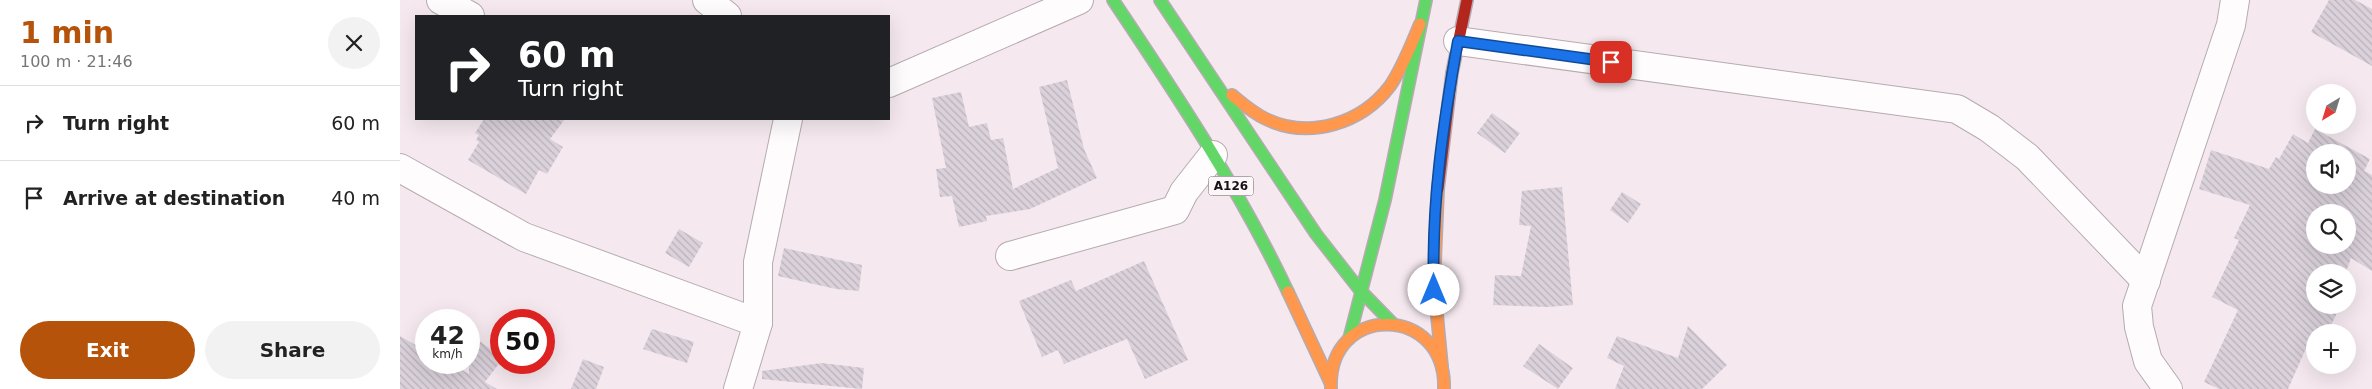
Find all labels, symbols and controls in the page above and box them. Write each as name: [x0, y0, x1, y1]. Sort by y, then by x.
text: 1 min: [20, 15, 114, 50]
button: close: [328, 17, 380, 69]
icon: right: [435, 35, 500, 100]
text: 60 m: [518, 35, 615, 75]
pin: [1590, 41, 1632, 83]
icon: arrive: [1597, 48, 1625, 76]
text: 100 m · 21:46: [20, 52, 133, 71]
text: Turn right: [518, 76, 623, 101]
north arrow: [2306, 84, 2356, 134]
map controls: [2306, 84, 2356, 374]
icon: right: [20, 109, 48, 137]
text: Turn right: [63, 112, 169, 134]
text: 60 m: [331, 112, 380, 134]
button: sound: [2306, 144, 2356, 194]
road number: A126: [1208, 177, 1254, 196]
icon: arrive: [20, 184, 48, 212]
text: Arrive at destination: [63, 187, 285, 209]
text: 40 m: [331, 187, 380, 209]
button: search: [2306, 204, 2356, 254]
position arrow: [1407, 263, 1459, 315]
button: layers: [2306, 264, 2356, 314]
speed limit sign: 50: [490, 309, 555, 374]
button: Exit: [20, 321, 195, 379]
button: Share: [205, 321, 380, 379]
text: 42: [430, 321, 465, 350]
button: +: [2306, 324, 2356, 374]
text: km/h: [432, 347, 463, 361]

